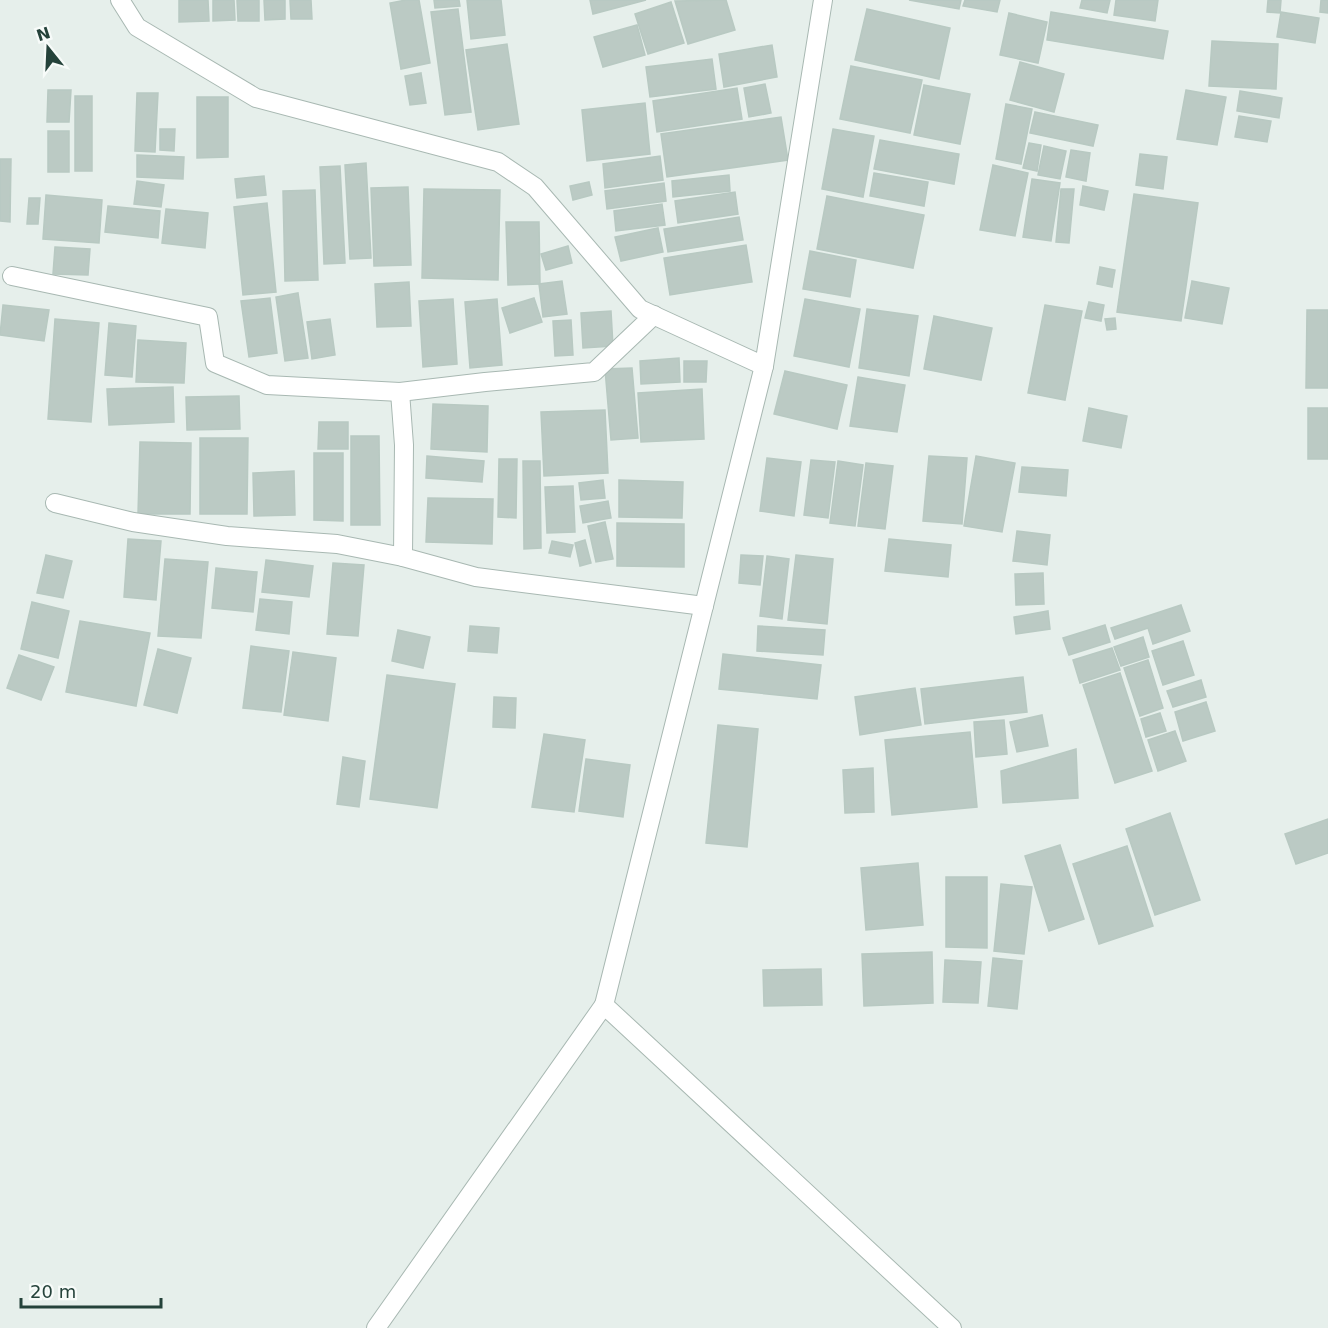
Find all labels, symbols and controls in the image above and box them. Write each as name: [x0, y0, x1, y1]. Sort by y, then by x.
north arrow: [18, 18, 78, 78]
text: N: [34, 23, 53, 45]
scale bar: [21, 1271, 160, 1309]
text: 20 m: [30, 1281, 76, 1302]

